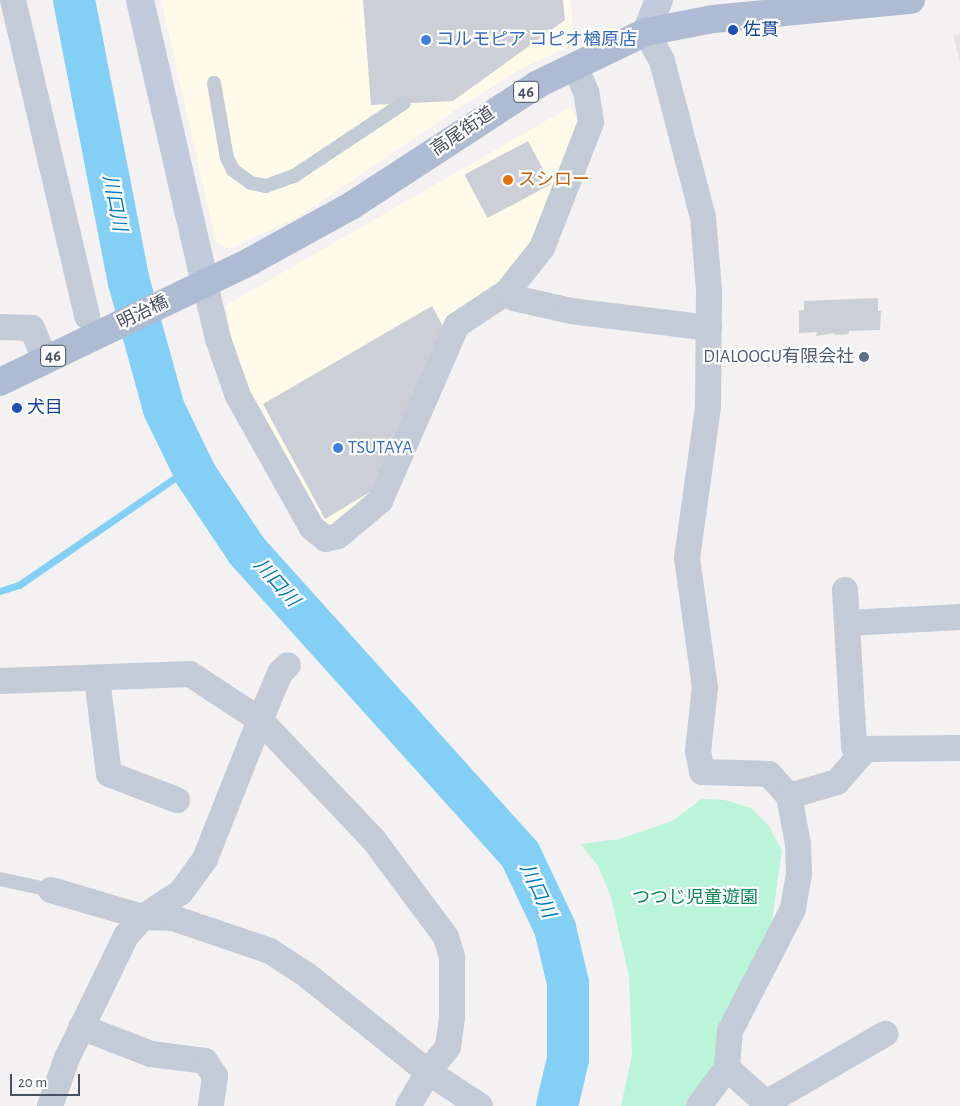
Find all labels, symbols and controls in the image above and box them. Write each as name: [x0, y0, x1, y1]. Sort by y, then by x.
place label: 佐貫: [743, 19, 779, 41]
marker: 佐貫: [727, 24, 739, 36]
place label: コルモピア コピオ楢原店: [436, 29, 637, 51]
marker: コルモピア コピオ楢原店: [420, 34, 432, 46]
road number: 46: [512, 78, 540, 105]
street label: 高尾街道: [427, 103, 499, 161]
place label: スシロー: [518, 169, 590, 191]
water label: 川口川: [97, 173, 131, 233]
marker: スシロー: [502, 174, 514, 186]
street label: 明治橋: [114, 291, 172, 335]
road number: 46: [39, 342, 67, 370]
place label: DIALOOGU有限会社: [703, 346, 854, 368]
marker: DIALOOGU有限会社: [858, 351, 870, 363]
place label: 犬目: [27, 397, 63, 419]
marker: 犬目: [11, 402, 23, 414]
place label: TSUTAYA: [348, 437, 413, 459]
marker: TSUTAYA: [332, 442, 344, 454]
water label: 川口川: [248, 554, 304, 612]
water label: 川口川: [515, 860, 559, 922]
park label: つつじ児童遊園: [632, 887, 758, 909]
scale bar: [12, 1064, 82, 1096]
text: 20 m: [18, 1075, 47, 1090]

